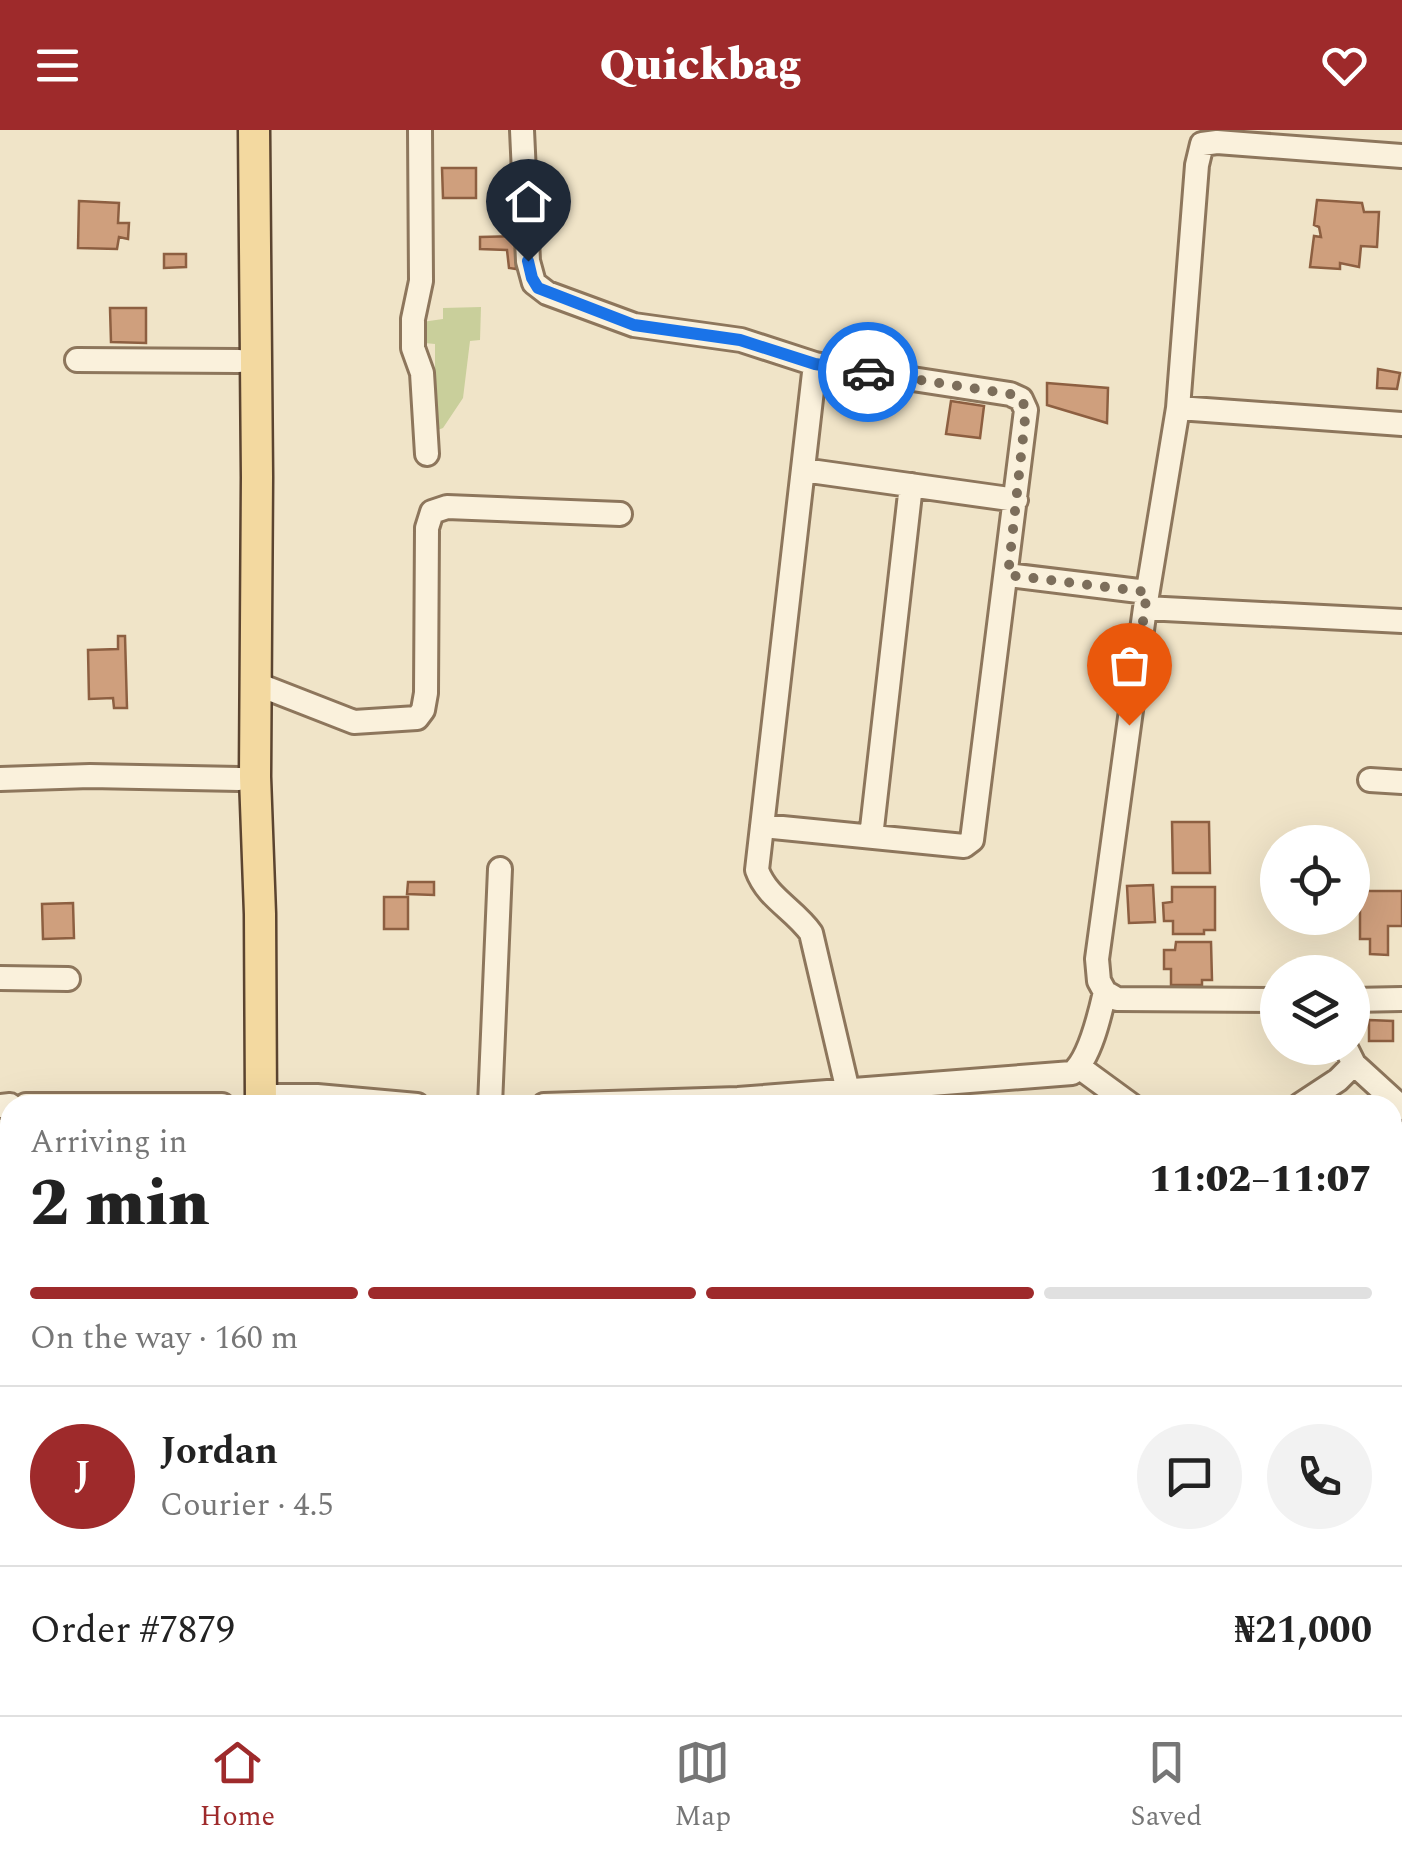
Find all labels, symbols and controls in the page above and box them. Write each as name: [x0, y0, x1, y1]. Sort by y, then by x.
text: Quickbag: [600, 31, 802, 100]
icon: menu: [30, 38, 85, 93]
icon: heart: [1317, 38, 1372, 93]
pin: [486, 159, 571, 262]
icon: home: [501, 174, 556, 229]
courier: [818, 322, 918, 422]
icon: car: [841, 345, 896, 400]
pin: [1087, 623, 1172, 726]
icon: bag: [1102, 638, 1157, 693]
map controls: [1260, 825, 1370, 1065]
button: locate: [1260, 825, 1370, 935]
button: layers: [1260, 955, 1370, 1065]
text: Arriving in: [30, 1118, 187, 1167]
text: 11:02–11:07: [1149, 1151, 1372, 1209]
text: 2 min: [30, 1155, 210, 1254]
text: On the way · 160 m: [30, 1314, 298, 1363]
text: Jordan: [160, 1423, 278, 1481]
button: chat: [1137, 1424, 1242, 1529]
button: phone: [1267, 1424, 1372, 1529]
text: J: [74, 1447, 91, 1505]
text: Courier · 4.5: [160, 1481, 333, 1530]
text: Order #7879: [30, 1602, 235, 1660]
text: ₦21,000: [1234, 1602, 1372, 1660]
tab: Home: [200, 1735, 275, 1838]
tab: Map: [675, 1735, 731, 1838]
tab: Saved: [1130, 1735, 1202, 1838]

